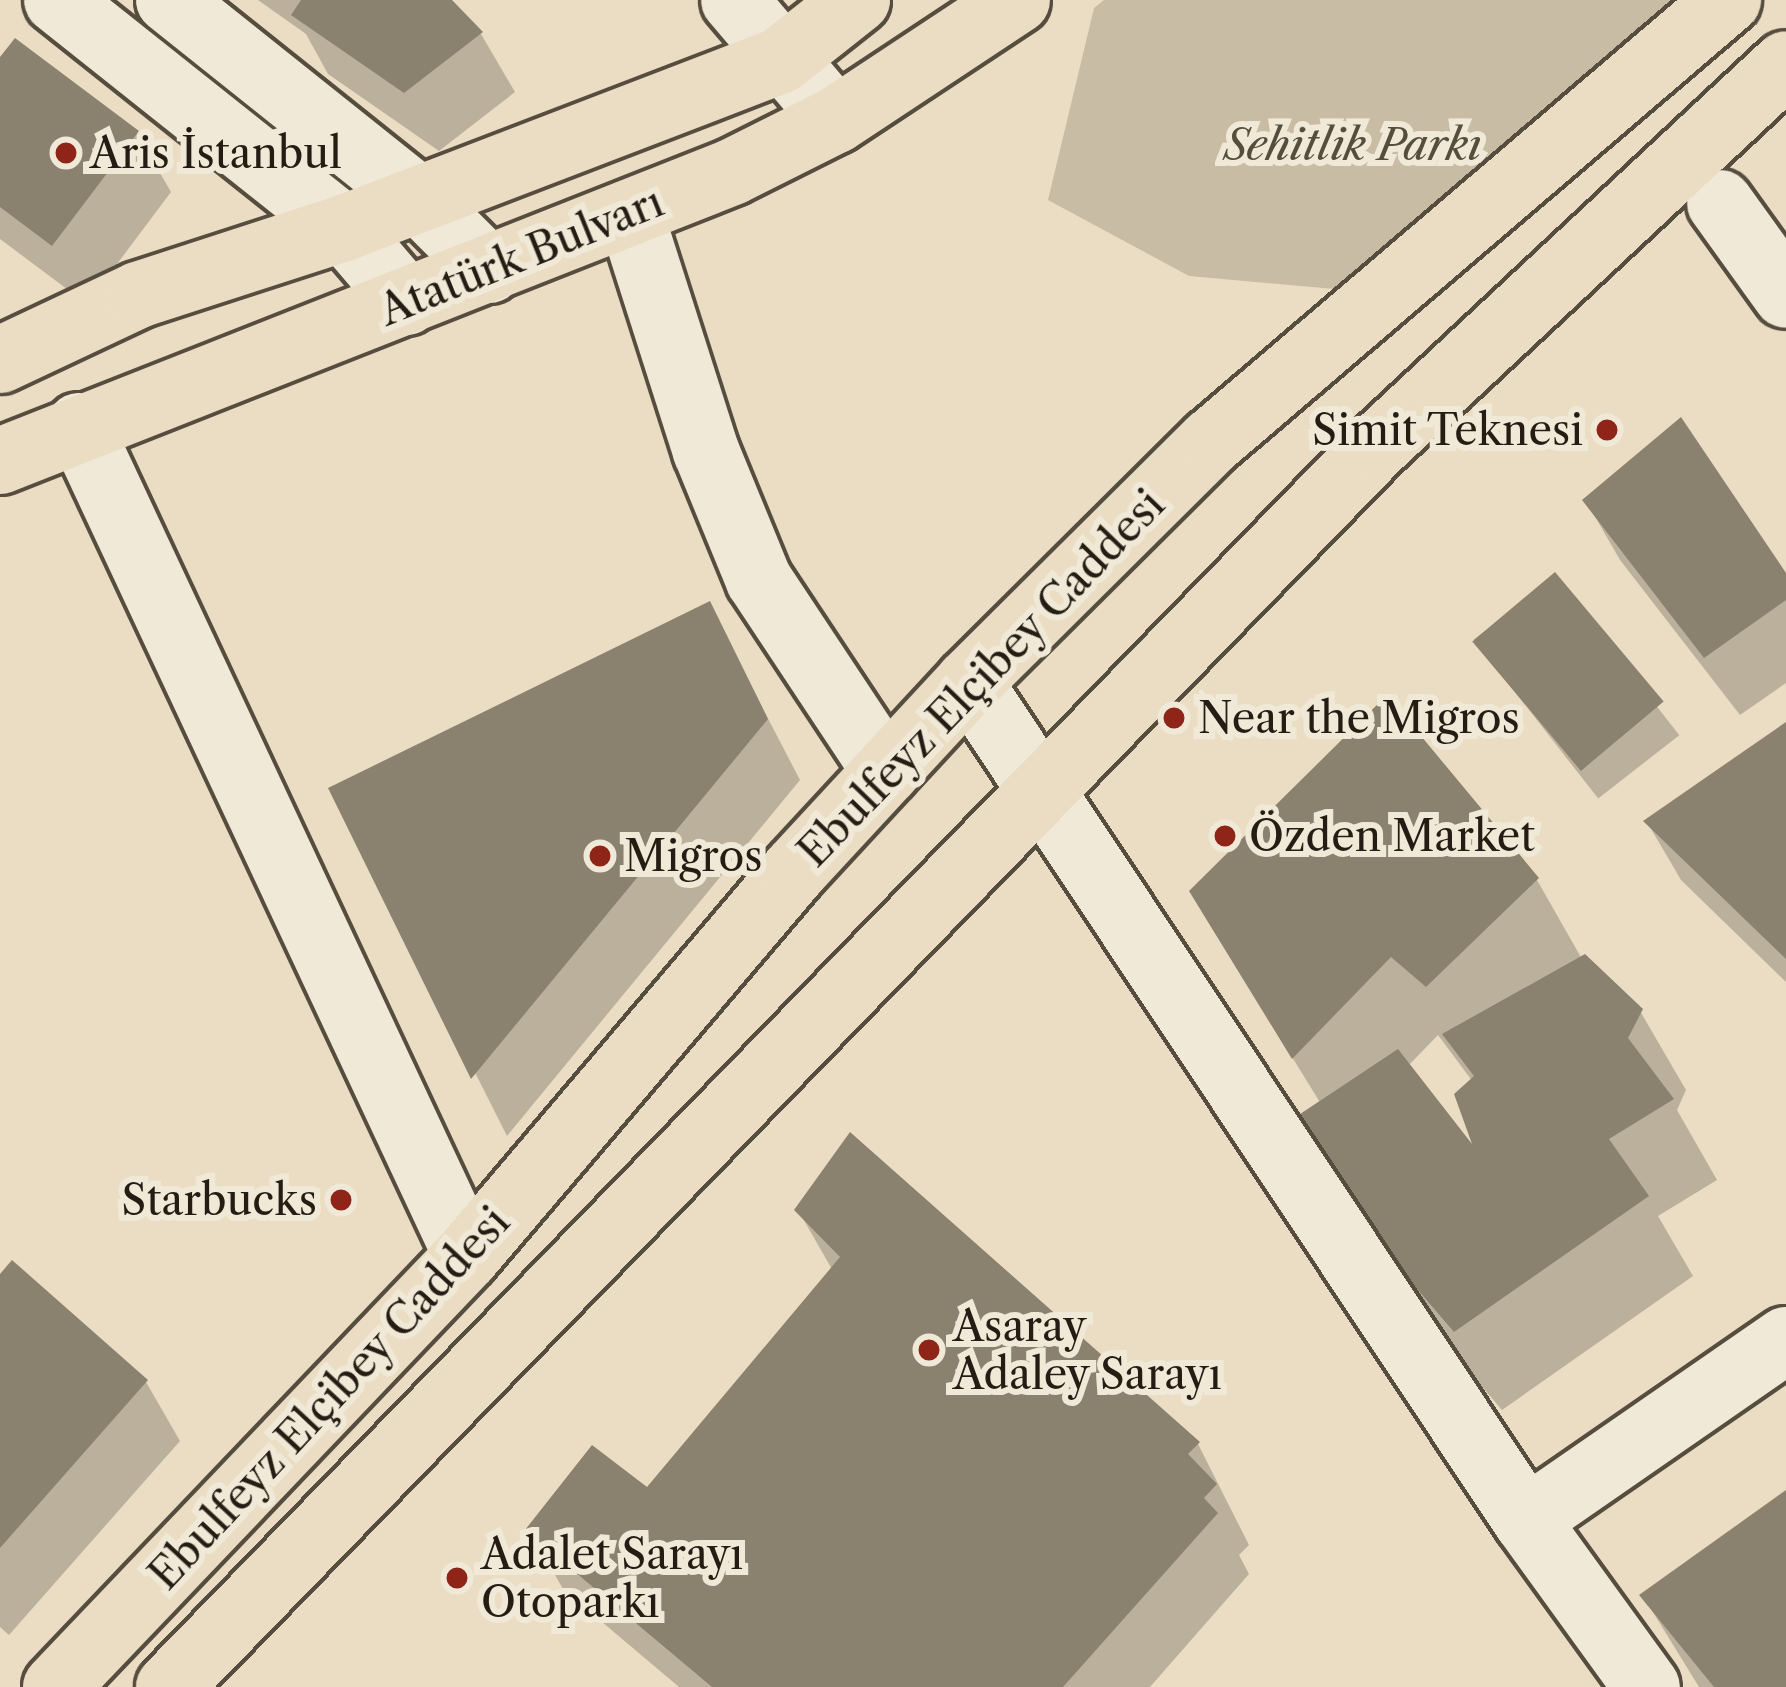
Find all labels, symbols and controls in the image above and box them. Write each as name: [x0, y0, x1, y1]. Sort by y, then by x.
park label: Sehitlik Parkı: [1224, 120, 1482, 170]
place label: Aris İstanbul: [90, 128, 342, 178]
marker: Aris İstanbul: [53, 140, 79, 166]
street label: Atatürk Bulvarı: [371, 176, 671, 336]
place label: Simit Teknesi: [1311, 405, 1583, 455]
marker: Simit Teknesi: [1594, 417, 1620, 443]
street label: Ebulfeyz Elçibey Caddesi: [787, 479, 1175, 877]
place label: Near the Migros: [1198, 693, 1521, 743]
marker: Near the Migros: [1161, 705, 1187, 731]
place label: Özden Market: [1249, 811, 1535, 861]
marker: Özden Market: [1212, 823, 1238, 849]
place label: Migros: [624, 831, 763, 881]
marker: Migros: [587, 843, 613, 869]
place label: Starbucks: [121, 1175, 317, 1225]
marker: Starbucks: [328, 1187, 354, 1213]
street label: Ebulfeyz Elçibey Caddesi: [138, 1196, 520, 1600]
place label: Asaray Adaley Sarayı: [953, 1301, 1223, 1400]
marker: Asaray Adaley Sarayı: [916, 1337, 942, 1363]
place label: Adalet Sarayı Otoparkı: [481, 1529, 743, 1628]
marker: Adalet Sarayı Otoparkı: [444, 1565, 470, 1591]

